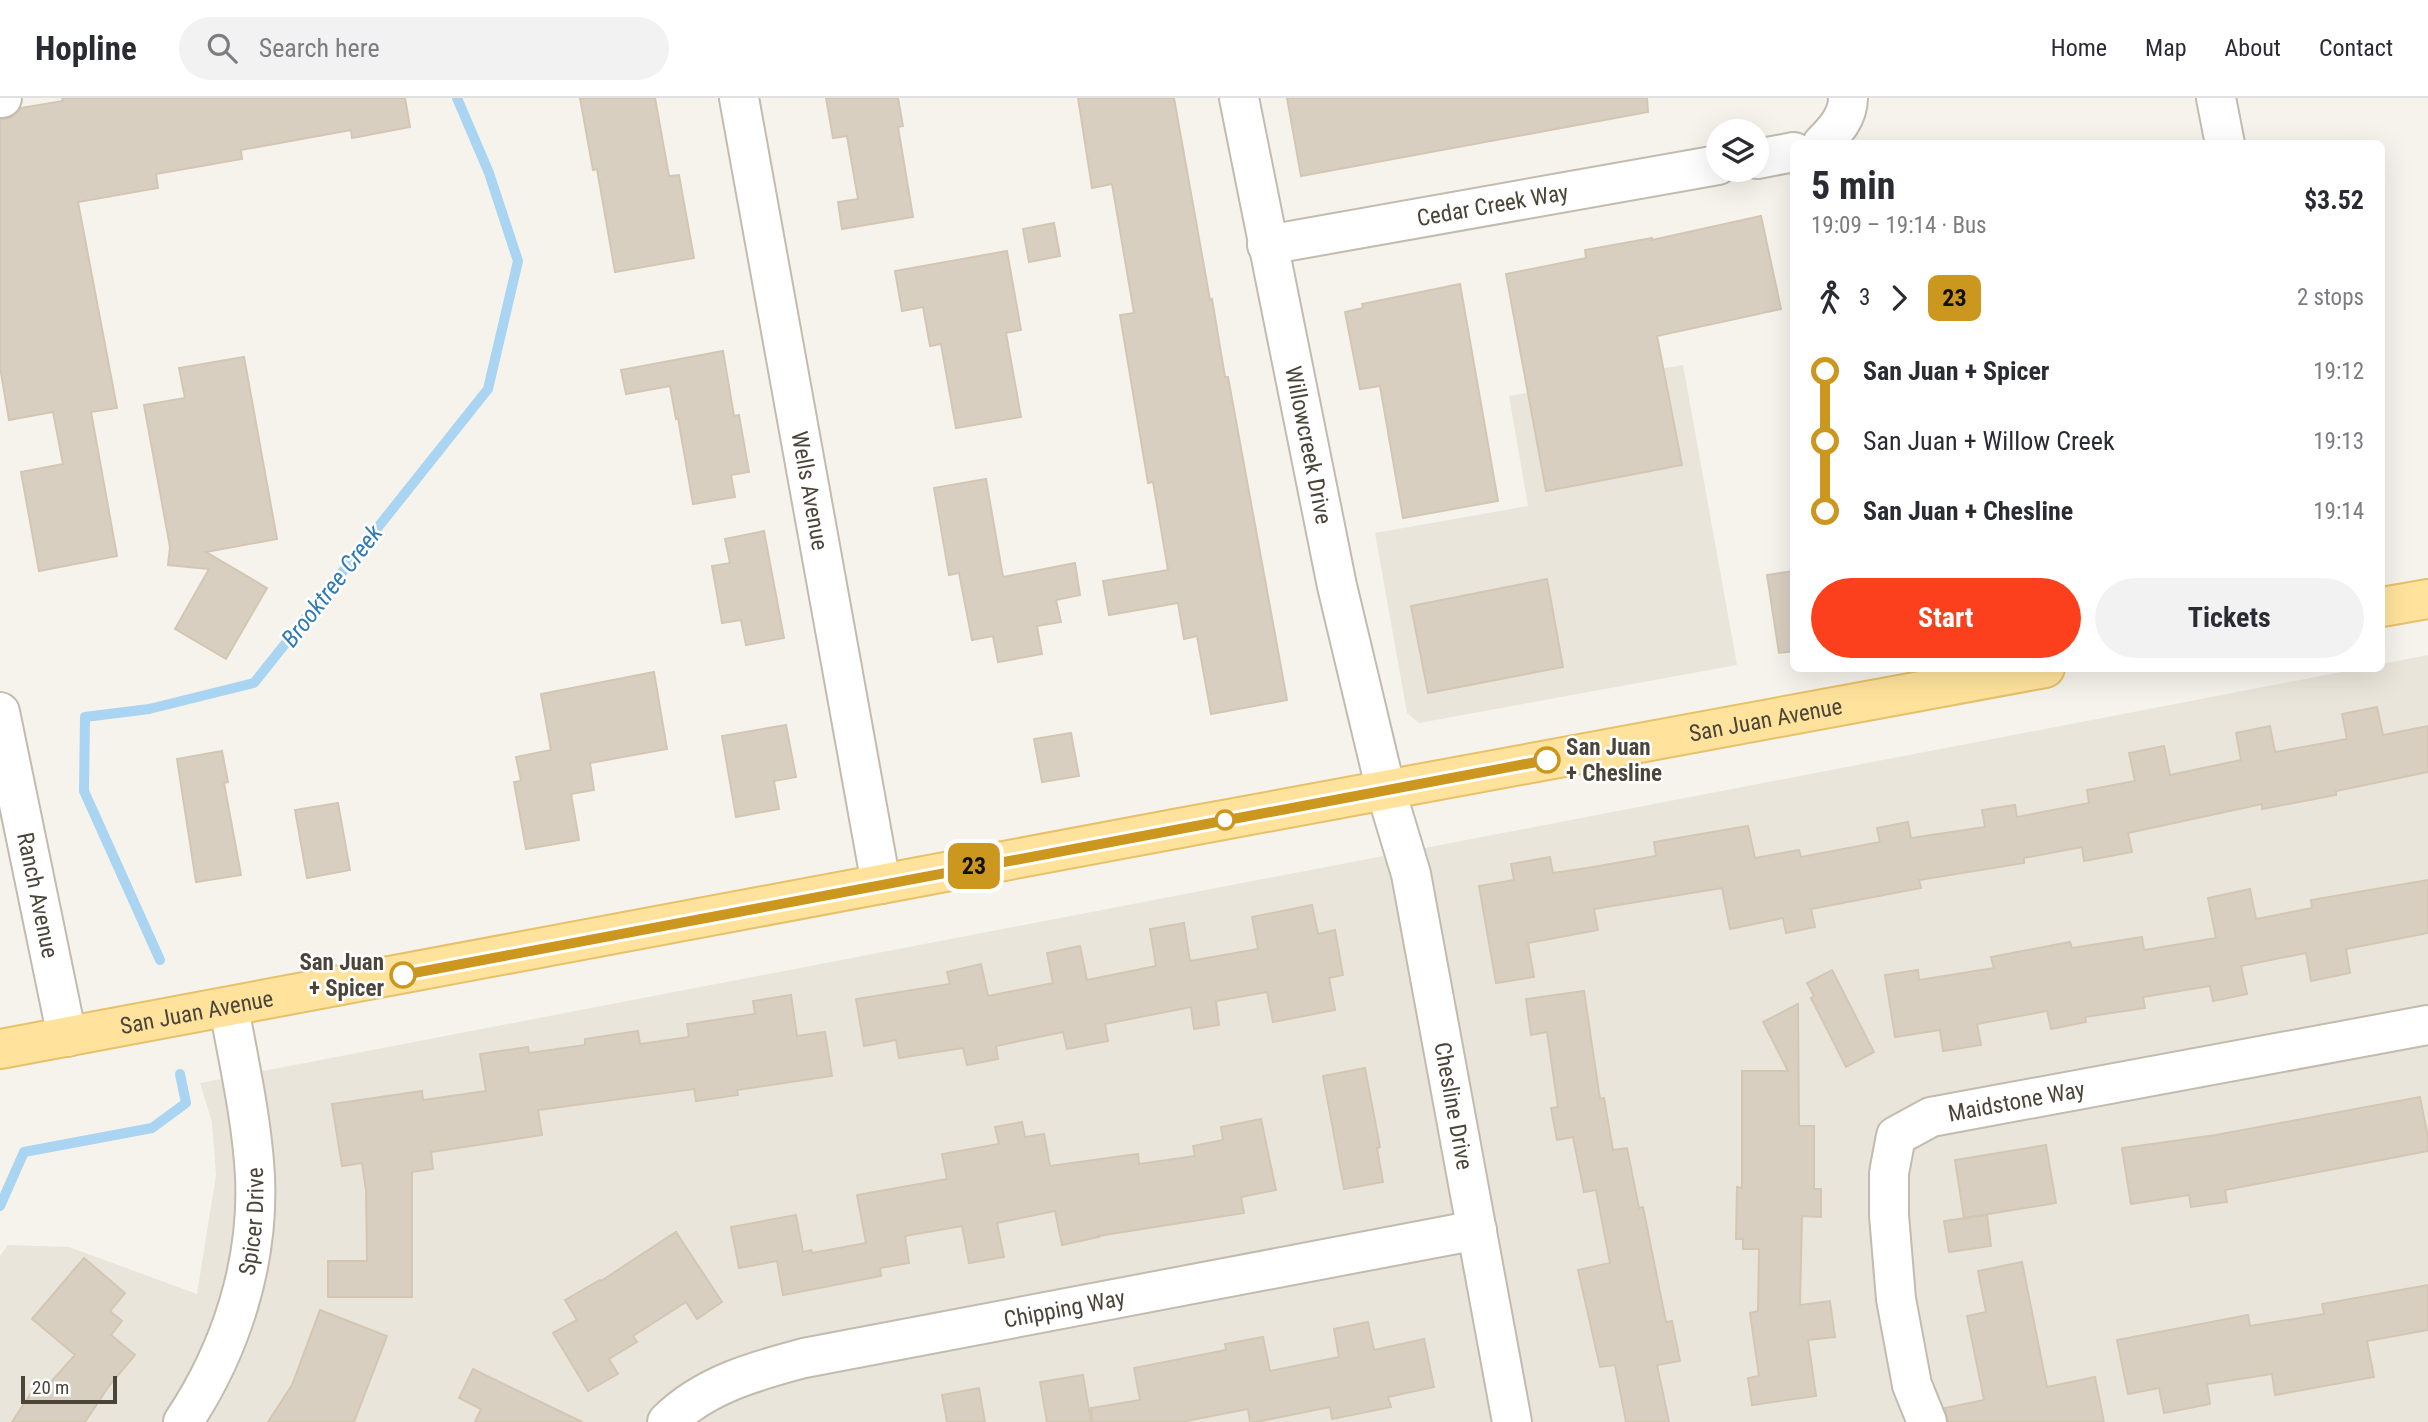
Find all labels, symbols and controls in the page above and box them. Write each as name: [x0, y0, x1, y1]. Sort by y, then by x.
search box: [179, 17, 669, 80]
text: Hopline: [35, 29, 137, 68]
icon: search: [203, 29, 241, 67]
text: Search here: [259, 33, 380, 63]
text: Home: [2051, 34, 2107, 62]
text: Map: [2145, 34, 2187, 62]
text: About: [2225, 34, 2281, 62]
text: Contact: [2319, 34, 2393, 62]
map controls: [1706, 119, 1769, 182]
button: layers: [1706, 119, 1769, 182]
text: 5 min: [1811, 164, 1895, 208]
street label: Cedar Creek Way: [1415, 178, 1571, 232]
text: $3.52: [2304, 185, 2364, 215]
text: 19:09 – 19:14 · Bus: [1811, 212, 1987, 239]
icon: walk: [1811, 279, 1849, 317]
icon: forward: [1880, 279, 1918, 317]
text: 3: [1859, 284, 1870, 311]
text: 23: [1942, 284, 1967, 312]
text: 2 stops: [2297, 284, 2364, 311]
text: San Juan + Spicer: [1863, 356, 2049, 386]
text: 19:12: [2313, 358, 2364, 385]
street label: Willowcreek Drive: [1280, 364, 1338, 526]
text: San Juan + Willow Creek: [1863, 426, 2115, 456]
text: 19:13: [2313, 428, 2364, 455]
street label: Wells Avenue: [786, 429, 834, 552]
text: San Juan + Chesline: [1863, 496, 2073, 526]
text: 19:14: [2313, 498, 2364, 525]
water label: Brooktree Creek: [276, 519, 389, 652]
button: Start: [1811, 578, 2081, 658]
button: Tickets: [2095, 578, 2364, 658]
street label: San Juan Avenue: [1687, 692, 1844, 747]
place label: San Juan + Chesline: [1566, 734, 1662, 787]
marker: San Juan + Chesline: [1534, 747, 1560, 773]
unlabelled marker: [1215, 810, 1235, 830]
street label: Ranch Avenue: [12, 830, 64, 960]
line badge: 23: [942, 843, 1006, 889]
text: 23: [962, 852, 986, 880]
place label: San Juan + Spicer: [299, 949, 384, 1002]
marker: San Juan + Spicer: [390, 962, 416, 988]
street label: San Juan Avenue: [118, 985, 275, 1040]
street label: Chesline Drive: [1429, 1040, 1479, 1172]
street label: Maidstone Way: [1946, 1075, 2087, 1127]
street label: Spicer Drive: [233, 1167, 269, 1278]
street label: Chipping Way: [1001, 1284, 1127, 1333]
scale bar: [21, 1373, 117, 1405]
text: 20 m: [32, 1376, 69, 1399]

